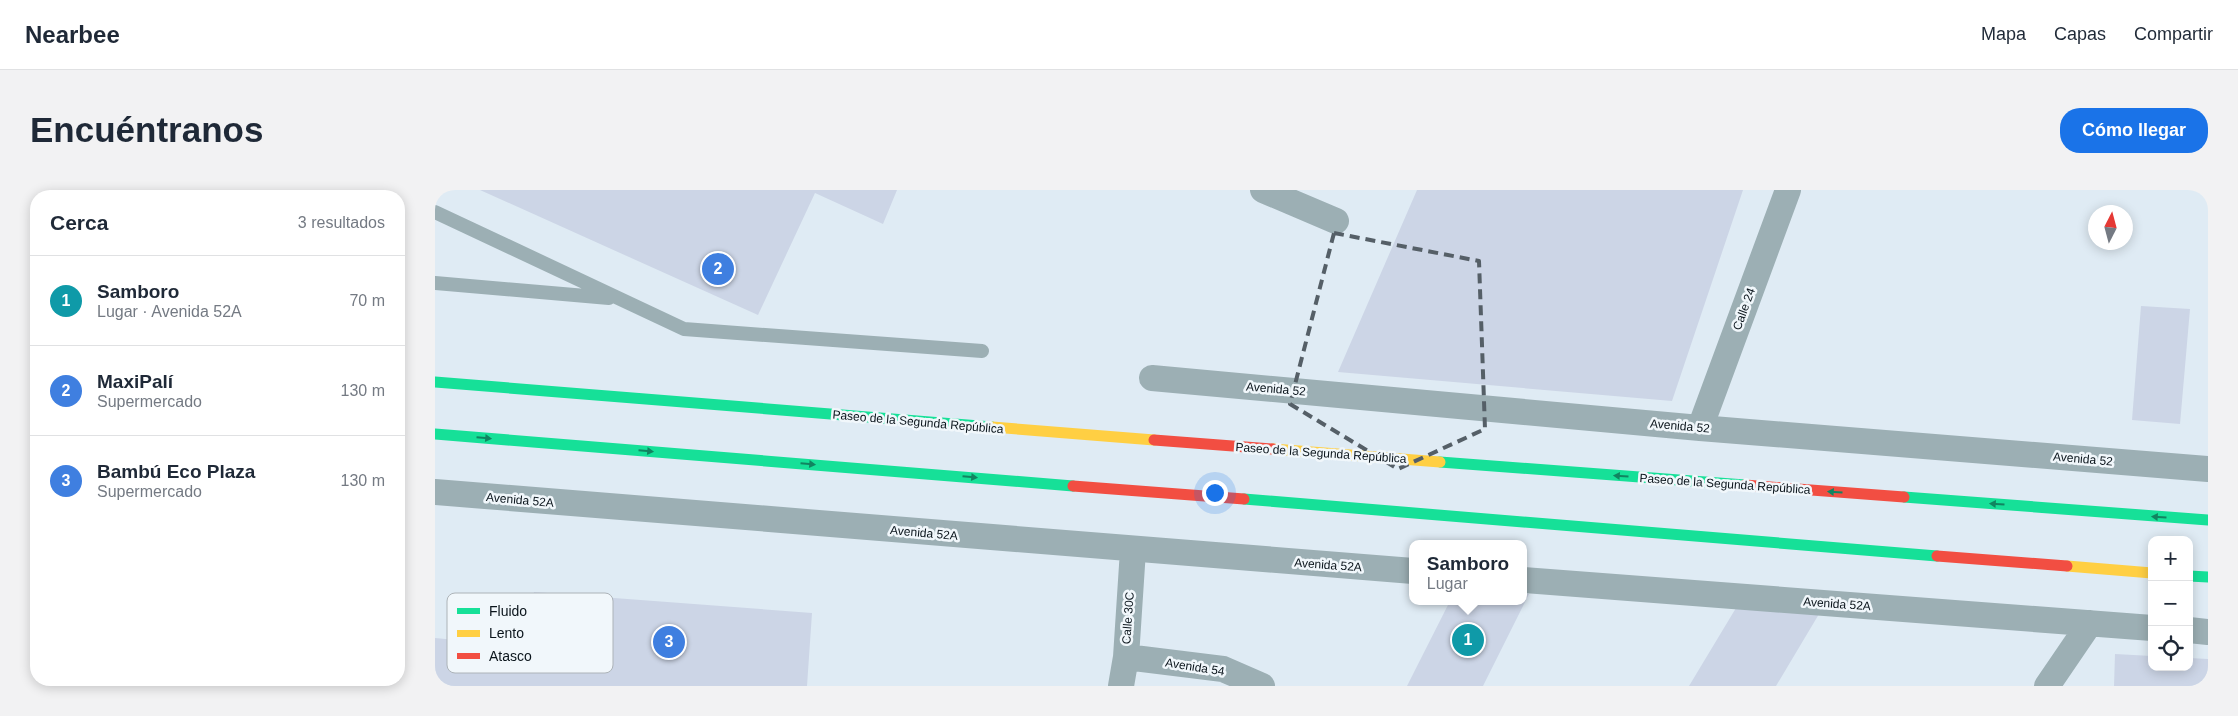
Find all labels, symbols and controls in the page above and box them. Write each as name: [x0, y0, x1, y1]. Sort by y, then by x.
text: Nearbee: [25, 21, 120, 48]
text: Mapa: [1981, 24, 2026, 44]
text: Capas: [2054, 24, 2106, 44]
text: Compartir: [2134, 24, 2213, 44]
button: Cómo llegar: [2060, 108, 2208, 153]
text: Encuéntranos: [30, 110, 263, 149]
north arrow: [2088, 205, 2133, 250]
text: Cerca: [50, 211, 108, 234]
text: 3 resultados: [298, 214, 385, 231]
pin: 2: [702, 250, 734, 288]
text: Samboro: [97, 281, 179, 302]
street label: Calle 24: [1730, 286, 1758, 332]
text: 1: [62, 292, 70, 309]
text: 70 m: [349, 292, 385, 309]
text: Lugar · Avenida 52A: [97, 303, 242, 320]
text: MaxiPalí: [97, 371, 173, 392]
street label: Avenida 52: [1246, 379, 1307, 399]
text: 2: [62, 382, 70, 399]
text: 130 m: [341, 382, 385, 399]
text: Supermercado: [97, 393, 202, 410]
street label: Paseo de la Segunda República: [832, 408, 1004, 436]
street label: Avenida 52: [1650, 416, 1711, 436]
one-way arrow: [476, 434, 492, 442]
street label: Paseo de la Segunda República: [1235, 440, 1407, 466]
one-way arrow: [638, 447, 654, 455]
street label: Avenida 52: [2053, 449, 2114, 469]
one-way arrow: [800, 460, 816, 468]
text: Bambú Eco Plaza: [97, 461, 255, 482]
one-way arrow: [1613, 471, 1629, 479]
street label: Paseo de la Segunda República: [1639, 471, 1811, 497]
text: 3: [62, 472, 70, 489]
text: 130 m: [341, 472, 385, 489]
one-way arrow: [962, 474, 978, 482]
your location: [1202, 480, 1228, 506]
text: Supermercado: [97, 483, 202, 500]
one-way arrow: [1827, 488, 1843, 496]
street label: Avenida 52A: [486, 490, 554, 510]
one-way arrow: [1989, 500, 2005, 508]
one-way arrow: [2151, 512, 2167, 520]
street label: Avenida 52A: [890, 523, 958, 543]
map controls: [2148, 536, 2193, 671]
button: +: [2148, 536, 2193, 581]
popup: [1409, 540, 1527, 605]
text: Samboro: [1427, 553, 1509, 574]
street label: Avenida 52A: [1294, 556, 1362, 574]
text: Lugar: [1427, 575, 1468, 592]
button: −: [2148, 581, 2193, 626]
street label: Calle 30C: [1119, 591, 1137, 645]
legend: [447, 593, 613, 673]
street label: Avenida 52A: [1803, 595, 1871, 613]
text: Fluido: [489, 603, 527, 619]
pin: 1: [1452, 621, 1484, 659]
pin: 3: [653, 623, 685, 661]
text: Lento: [489, 625, 524, 641]
button: locate: [2148, 626, 2193, 671]
text: Atasco: [489, 648, 532, 664]
street label: Avenida 54: [1164, 655, 1226, 679]

